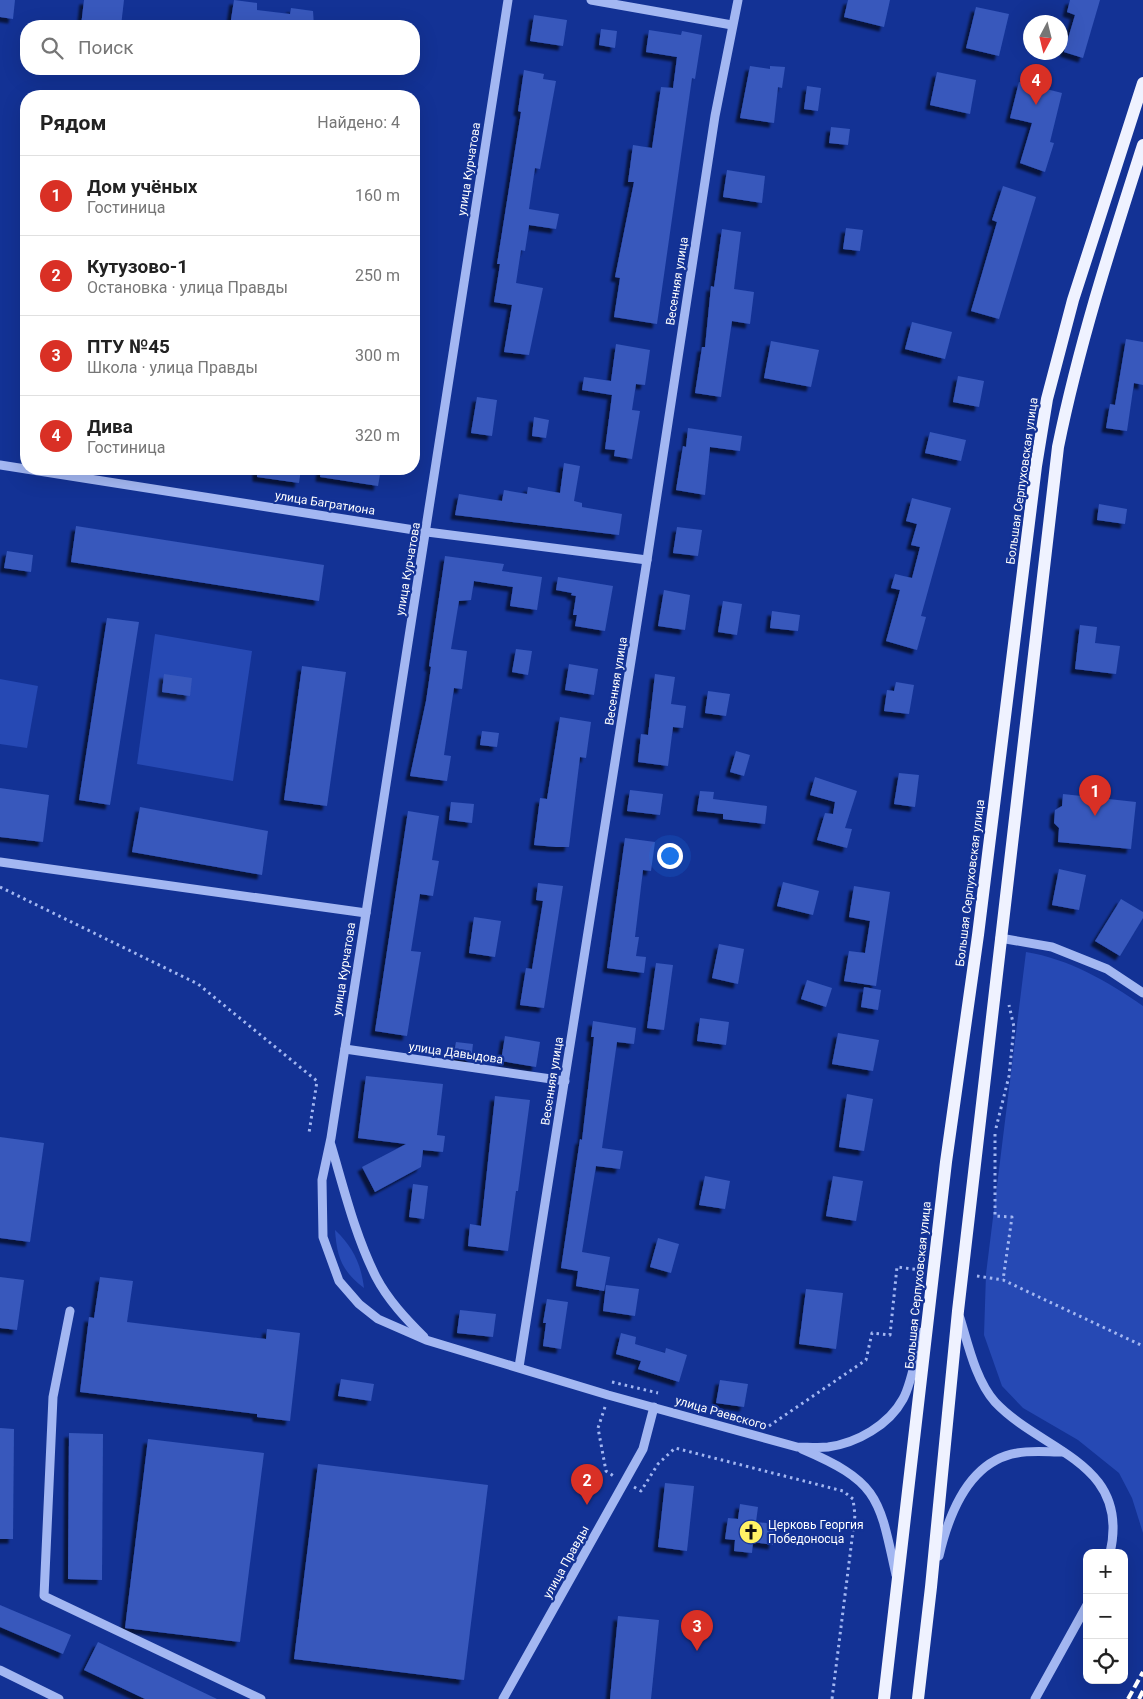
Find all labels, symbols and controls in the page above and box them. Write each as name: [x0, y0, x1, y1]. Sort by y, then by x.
north arrow: [1023, 15, 1068, 60]
search box: [20, 20, 420, 75]
icon: search: [38, 34, 66, 62]
text: Поиск: [78, 36, 134, 59]
pin: 4: [1020, 64, 1052, 105]
text: Рядом: [40, 111, 106, 135]
text: Найдено: 4: [317, 113, 400, 132]
street label: улица Курчатова: [455, 121, 483, 217]
text: Дом учёных: [87, 175, 198, 198]
text: 1: [51, 186, 61, 205]
text: 160 m: [355, 186, 400, 205]
text: Гостиница: [87, 198, 166, 217]
street label: Весенняя улица: [663, 236, 691, 326]
text: Кутузово-1: [87, 255, 188, 278]
text: 2: [51, 266, 61, 285]
text: 250 m: [355, 266, 400, 285]
text: Остановка · улица Правды: [87, 278, 288, 297]
text: ПТУ №45: [87, 335, 170, 358]
text: 3: [51, 346, 61, 365]
text: 300 m: [355, 346, 400, 365]
text: Школа · улица Правды: [87, 358, 258, 377]
street label: Большая Серпуховская улица: [1003, 397, 1041, 565]
text: Дива: [87, 415, 133, 438]
text: 4: [51, 426, 61, 445]
text: 320 m: [355, 426, 400, 445]
text: Гостиница: [87, 438, 166, 457]
street label: улица Багратиона: [274, 488, 376, 518]
street label: улица Курчатова: [393, 521, 423, 617]
street label: Весенняя улица: [602, 636, 630, 726]
pin: 1: [1079, 775, 1111, 816]
street label: Большая Серпуховская улица: [953, 799, 987, 967]
your location: [657, 843, 683, 869]
street label: улица Курчатова: [330, 921, 358, 1017]
street label: Весенняя улица: [538, 1036, 566, 1126]
street label: улица Давыдова: [408, 1039, 504, 1067]
street label: Большая Серпуховская улица: [902, 1201, 934, 1369]
street label: улица Раевского: [674, 1393, 768, 1433]
pin: 2: [571, 1464, 603, 1505]
place label: Церковь Георгия Победоносца: [768, 1518, 864, 1546]
church icon: Церковь Георгия Победоносца: [738, 1519, 764, 1545]
street label: улица Правды: [540, 1523, 592, 1601]
map controls: [1083, 1549, 1128, 1684]
button: +: [1083, 1549, 1128, 1594]
button: −: [1083, 1594, 1128, 1639]
pin: 3: [681, 1610, 713, 1651]
button: locate: [1083, 1639, 1128, 1684]

